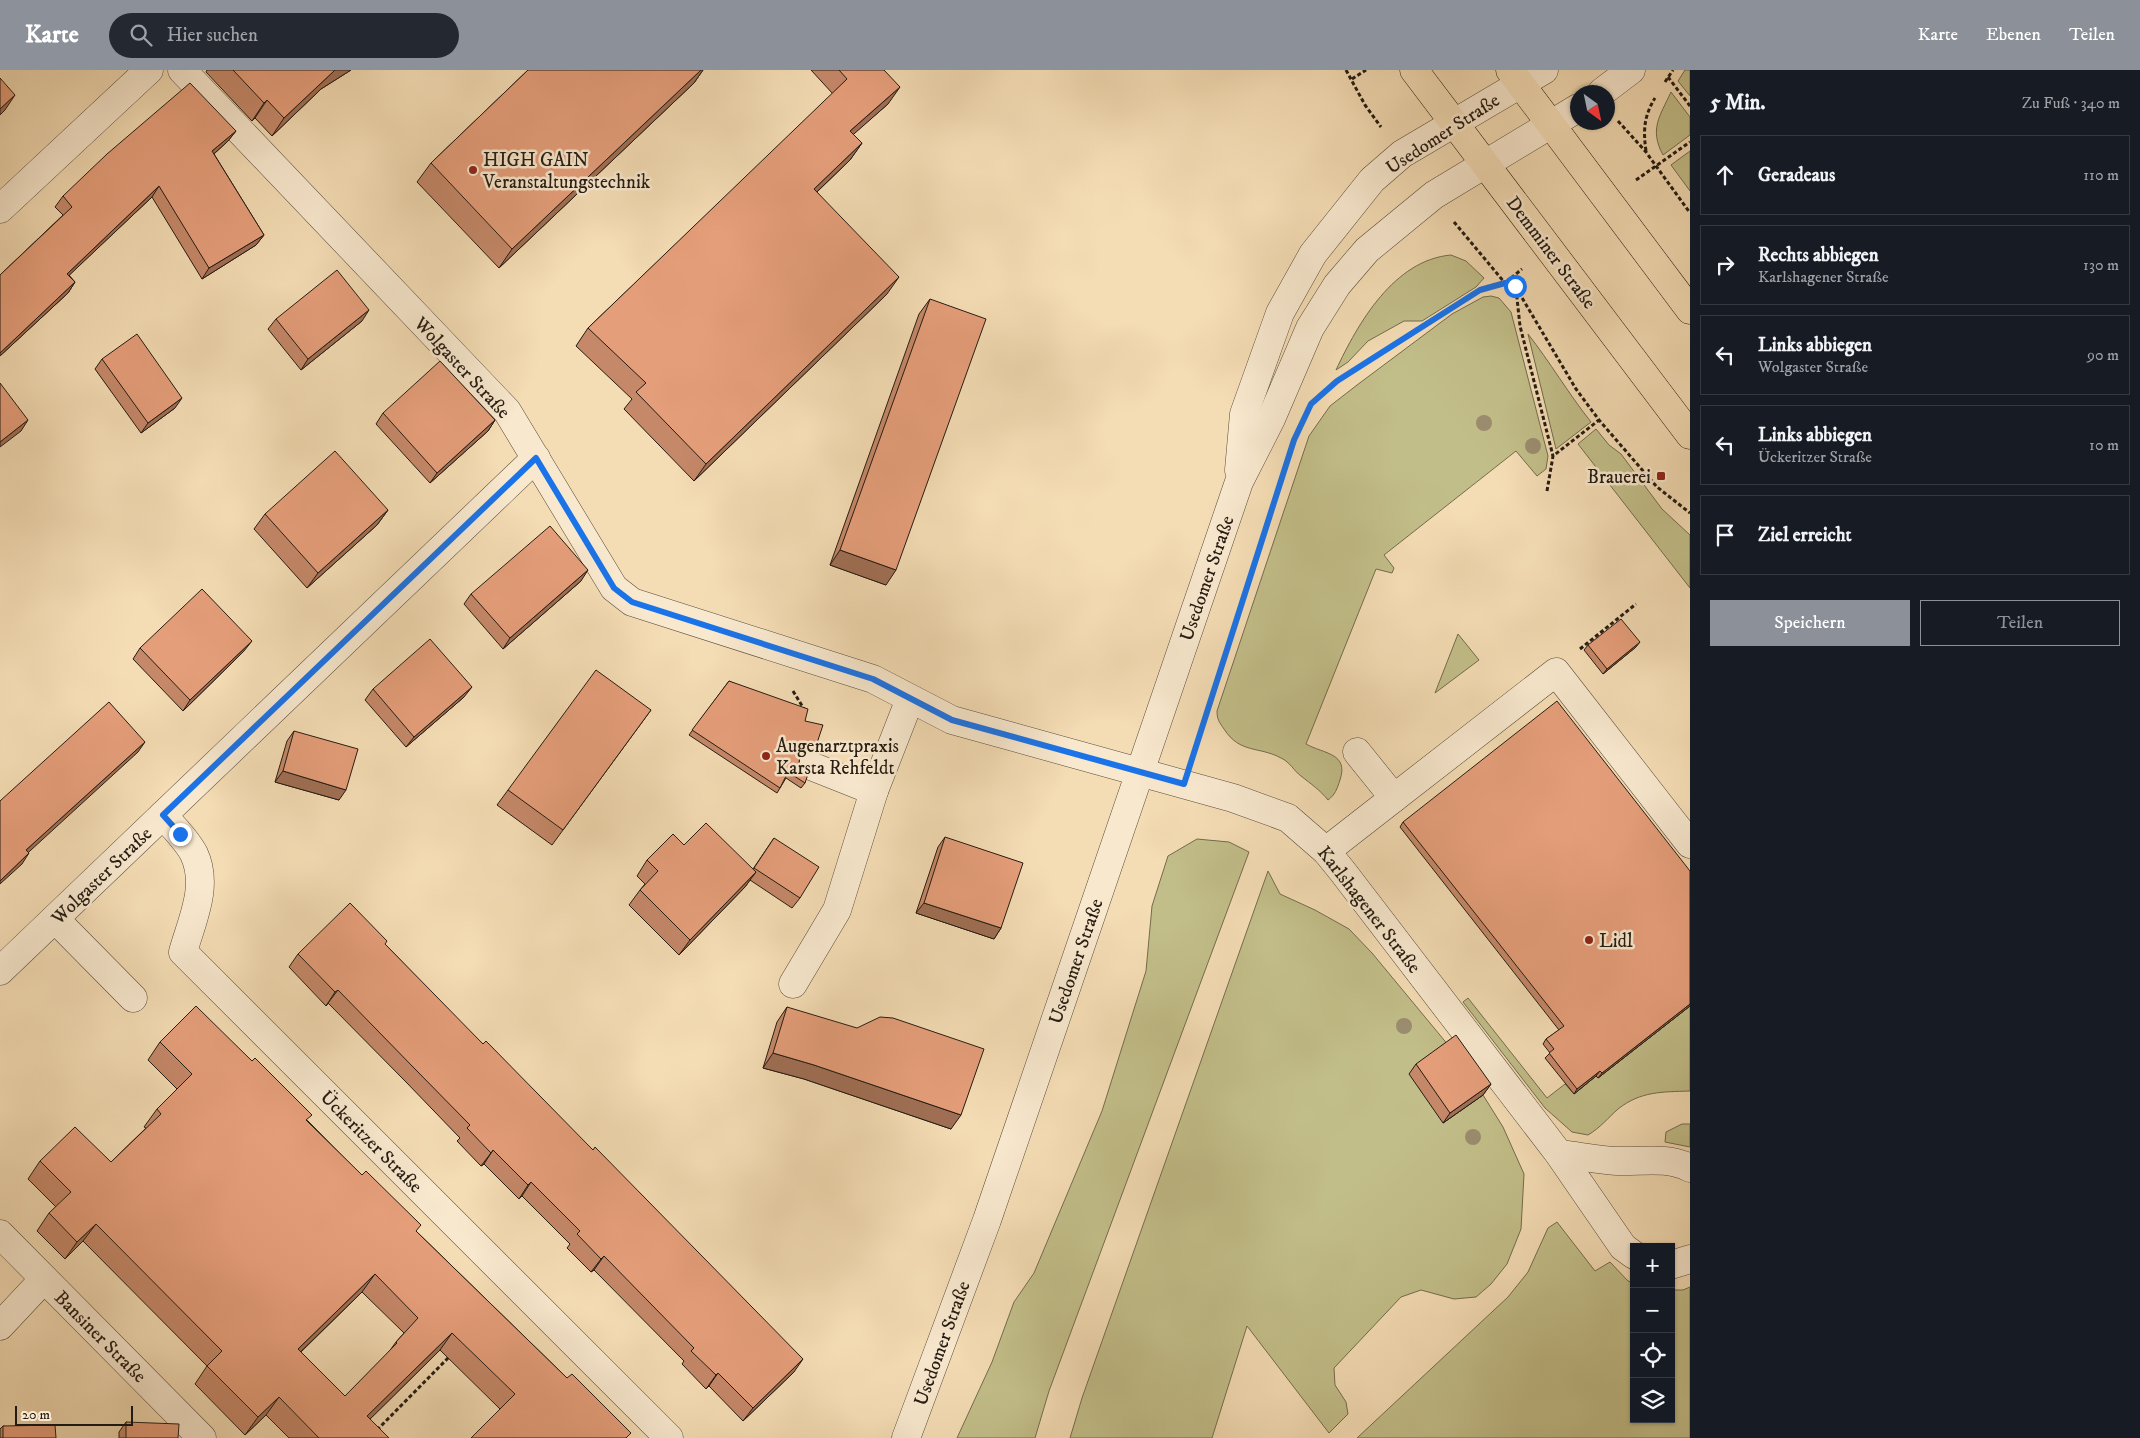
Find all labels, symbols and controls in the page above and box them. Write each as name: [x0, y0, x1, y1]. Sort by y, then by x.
search box: [109, 13, 459, 58]
text: Karte: [25, 20, 79, 50]
icon: search: [127, 21, 155, 49]
text: Hier suchen: [167, 24, 258, 47]
text: Karte: [1918, 24, 1958, 46]
text: Ebenen: [1986, 24, 2041, 46]
text: Teilen: [2069, 24, 2115, 46]
north arrow: [1570, 85, 1615, 130]
street label: Usedomer Straße: [1382, 89, 1504, 180]
text: 5 Min.: [1710, 90, 1766, 116]
text: Zu Fuß · 340 m: [2022, 93, 2120, 113]
place label: HIGH GAIN Veranstaltungstechnik: [482, 149, 651, 194]
icon: ahead: [1711, 161, 1739, 189]
marker: HIGH GAIN Veranstaltungstechnik: [467, 164, 479, 176]
text: Geradeaus: [1758, 164, 1835, 187]
text: 110 m: [2083, 165, 2119, 185]
street label: Demminer Straße: [1501, 192, 1601, 314]
text: Rechts abbiegen: [1758, 244, 1879, 267]
icon: right: [1711, 251, 1739, 279]
text: 130 m: [2083, 255, 2119, 275]
text: Karlshagener Straße: [1758, 267, 1889, 287]
route start: [1504, 275, 1527, 298]
street label: Wolgaster Straße: [408, 312, 515, 424]
text: Links abbiegen: [1758, 334, 1872, 357]
icon: left: [1711, 341, 1739, 369]
text: 90 m: [2087, 345, 2119, 365]
text: Wolgaster Straße: [1758, 357, 1868, 377]
text: Links abbiegen: [1758, 424, 1872, 447]
icon: left: [1711, 431, 1739, 459]
text: 10 m: [2089, 435, 2119, 455]
text: Ückeritzer Straße: [1758, 447, 1872, 467]
place label: Brauerei: [1587, 466, 1651, 489]
marker: Brauerei: [1655, 470, 1667, 482]
street label: Usedomer Straße: [1175, 513, 1240, 644]
icon: arrive: [1711, 521, 1739, 549]
text: Ziel erreicht: [1758, 524, 1852, 547]
button: Speichern: [1710, 600, 1910, 646]
button: Teilen: [1920, 600, 2120, 646]
place label: Augenarztpraxis Karsta Rehfeldt: [776, 735, 899, 780]
marker: Augenarztpraxis Karsta Rehfeldt: [760, 750, 772, 762]
street label: Wolgaster Straße: [46, 822, 157, 930]
route end: [169, 823, 192, 846]
street label: Karlshagener Straße: [1312, 842, 1426, 978]
street label: Usedomer Straße: [1044, 896, 1109, 1027]
place label: Lidl: [1599, 930, 1633, 953]
marker: Lidl: [1583, 934, 1595, 946]
street label: Ückeritzer Straße: [315, 1085, 428, 1198]
map controls: [1630, 1243, 1675, 1423]
button: +: [1630, 1243, 1675, 1288]
street label: Usedomer Straße: [909, 1278, 976, 1409]
street label: Bansiner Straße: [49, 1286, 151, 1388]
button: −: [1630, 1288, 1675, 1333]
button: locate: [1630, 1333, 1675, 1378]
button: layers: [1630, 1378, 1675, 1423]
scale bar: [15, 1403, 132, 1426]
text: 20 m: [22, 1406, 50, 1424]

